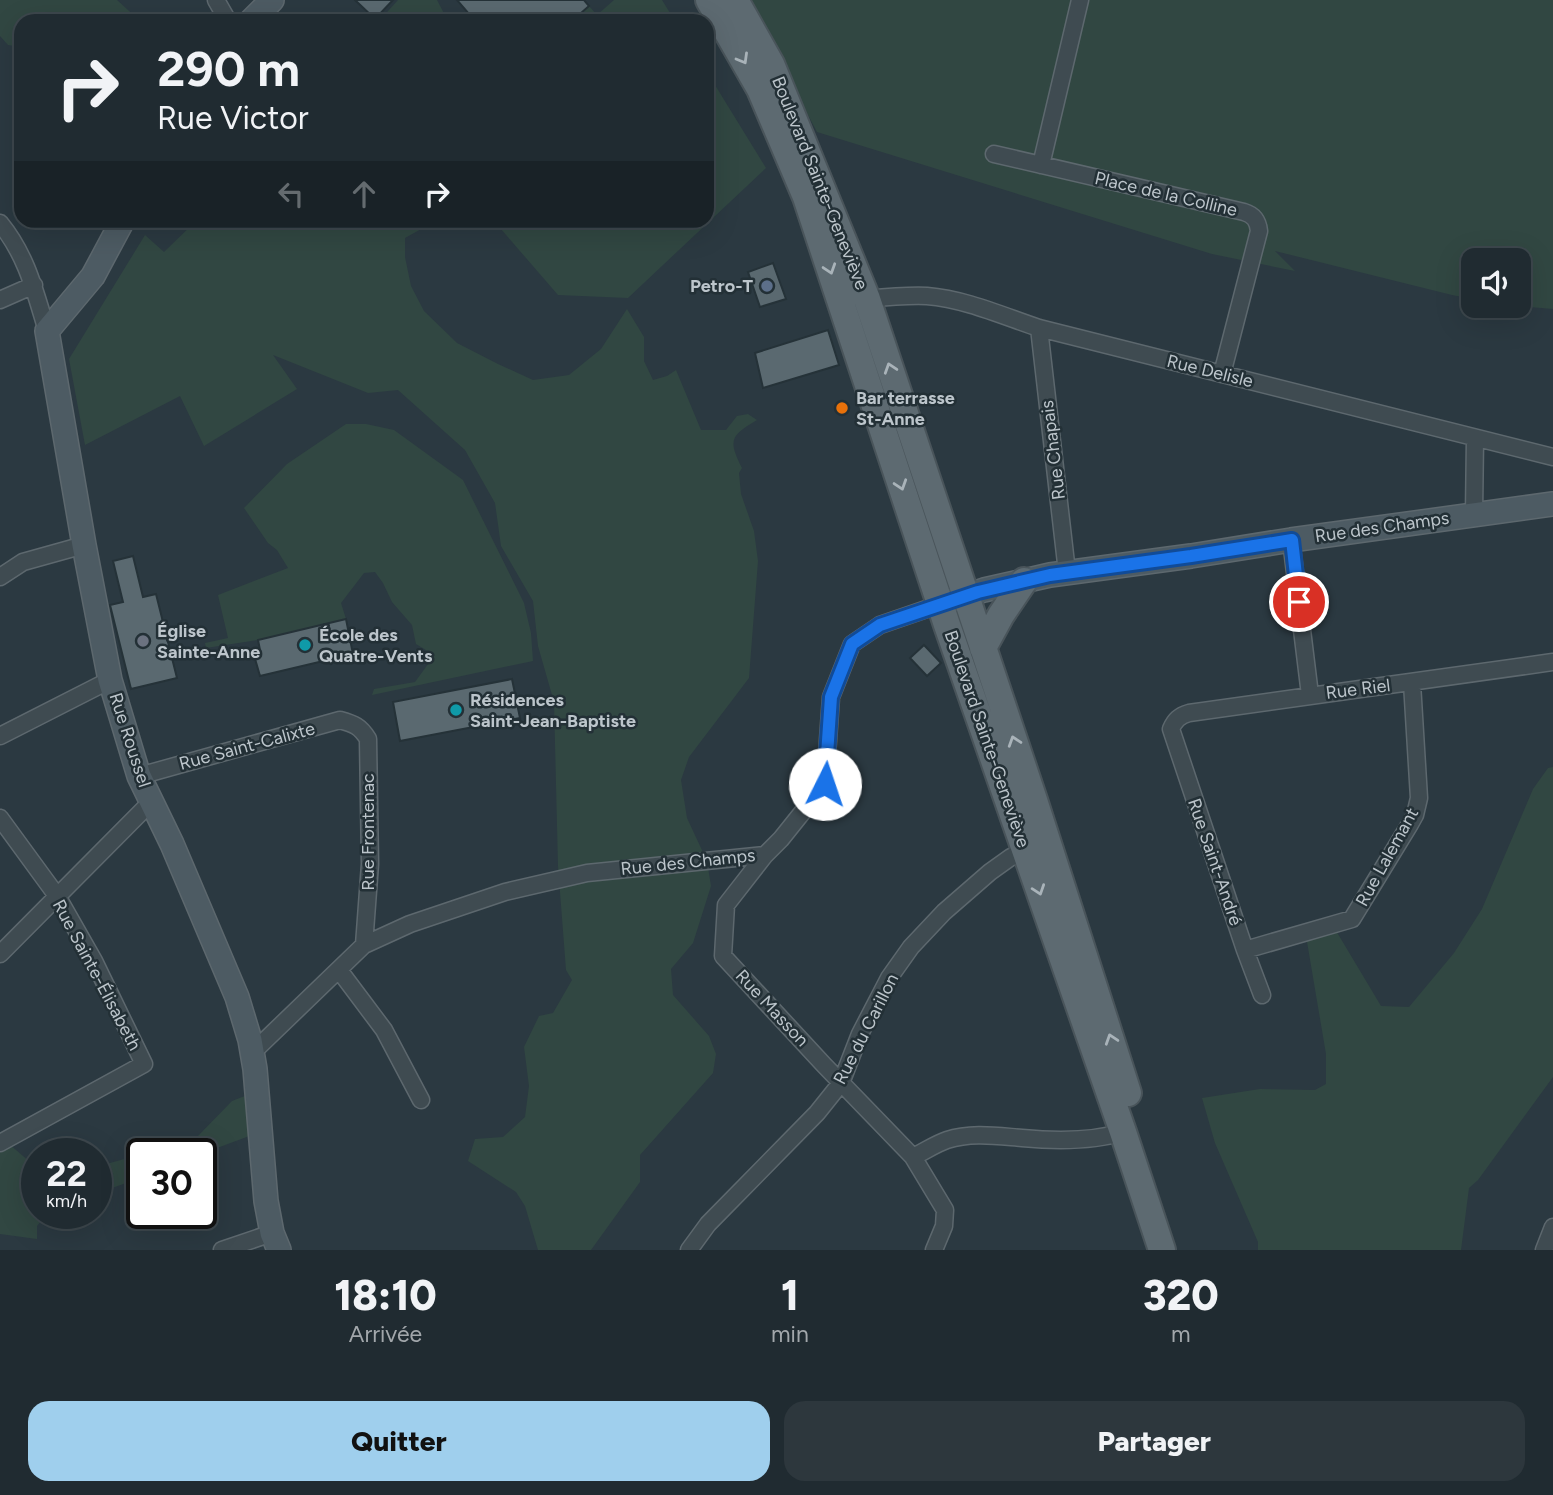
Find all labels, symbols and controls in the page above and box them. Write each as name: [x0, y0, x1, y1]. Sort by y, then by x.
text: 290 m: [157, 39, 300, 98]
icon: right: [42, 42, 133, 133]
one-way arrow: [735, 52, 748, 65]
street label: Boulevard Sainte-Geneviève: [767, 73, 873, 293]
text: Rue Victor: [157, 99, 309, 137]
street label: Place de la Colline: [1093, 167, 1239, 221]
icon: left: [272, 175, 310, 213]
icon: ahead: [345, 175, 383, 213]
icon: right: [418, 175, 456, 213]
map controls: [1461, 248, 1531, 318]
button: sound: [1461, 248, 1531, 318]
one-way arrow: [821, 263, 836, 275]
place label: Petro-T: [690, 275, 753, 297]
marker: Petro-T: [759, 278, 775, 294]
street label: Rue Delisle: [1165, 350, 1256, 392]
one-way arrow: [884, 363, 898, 375]
place label: Bar terrasse St-Anne: [856, 387, 955, 430]
street label: Rue Chapais: [1036, 399, 1070, 501]
marker: Bar terrasse St-Anne: [834, 400, 850, 416]
one-way arrow: [893, 478, 907, 491]
street label: Rue des Champs: [1313, 507, 1451, 547]
pin: [1269, 572, 1329, 632]
icon: arrive: [1280, 583, 1318, 621]
place label: Église Sainte-Anne: [157, 620, 260, 663]
place label: École des Quatre-Vents: [319, 624, 433, 667]
street label: Boulevard Sainte-Geneviève: [939, 628, 1035, 851]
marker: Église Sainte-Anne: [135, 633, 151, 649]
marker: École des Quatre-Vents: [297, 637, 313, 653]
street label: Rue Riel: [1324, 674, 1392, 704]
place label: Résidences Saint-Jean-Baptiste: [470, 689, 636, 732]
street label: Rue Roussel: [104, 690, 156, 790]
marker: Résidences Saint-Jean-Baptiste: [448, 702, 464, 718]
street label: Rue Saint-Calixte: [177, 717, 318, 775]
one-way arrow: [1008, 735, 1022, 747]
position arrow: [788, 747, 862, 821]
street label: Rue Frontenac: [357, 773, 379, 891]
street label: Rue Saint-André: [1183, 796, 1247, 929]
street label: Rue Lalemant: [1351, 804, 1423, 910]
street label: Rue des Champs: [620, 844, 756, 880]
one-way arrow: [1031, 884, 1045, 896]
street label: Rue Sainte-Élisabeth: [48, 896, 146, 1054]
street label: Rue Masson: [731, 965, 813, 1051]
street label: Rue du Carillon: [829, 970, 903, 1088]
one-way arrow: [1104, 1033, 1119, 1045]
speed limit sign: 30: [126, 1138, 217, 1229]
text: 22: [46, 1153, 87, 1195]
text: km/h: [46, 1190, 87, 1212]
text: 18:10: [334, 1270, 437, 1321]
text: 1: [781, 1270, 799, 1321]
text: 320: [1143, 1270, 1219, 1321]
text: Arrivée: [349, 1320, 422, 1348]
text: min: [771, 1320, 809, 1348]
text: m: [1171, 1320, 1191, 1348]
button: Quitter: [28, 1401, 770, 1481]
button: Partager: [784, 1401, 1525, 1481]

